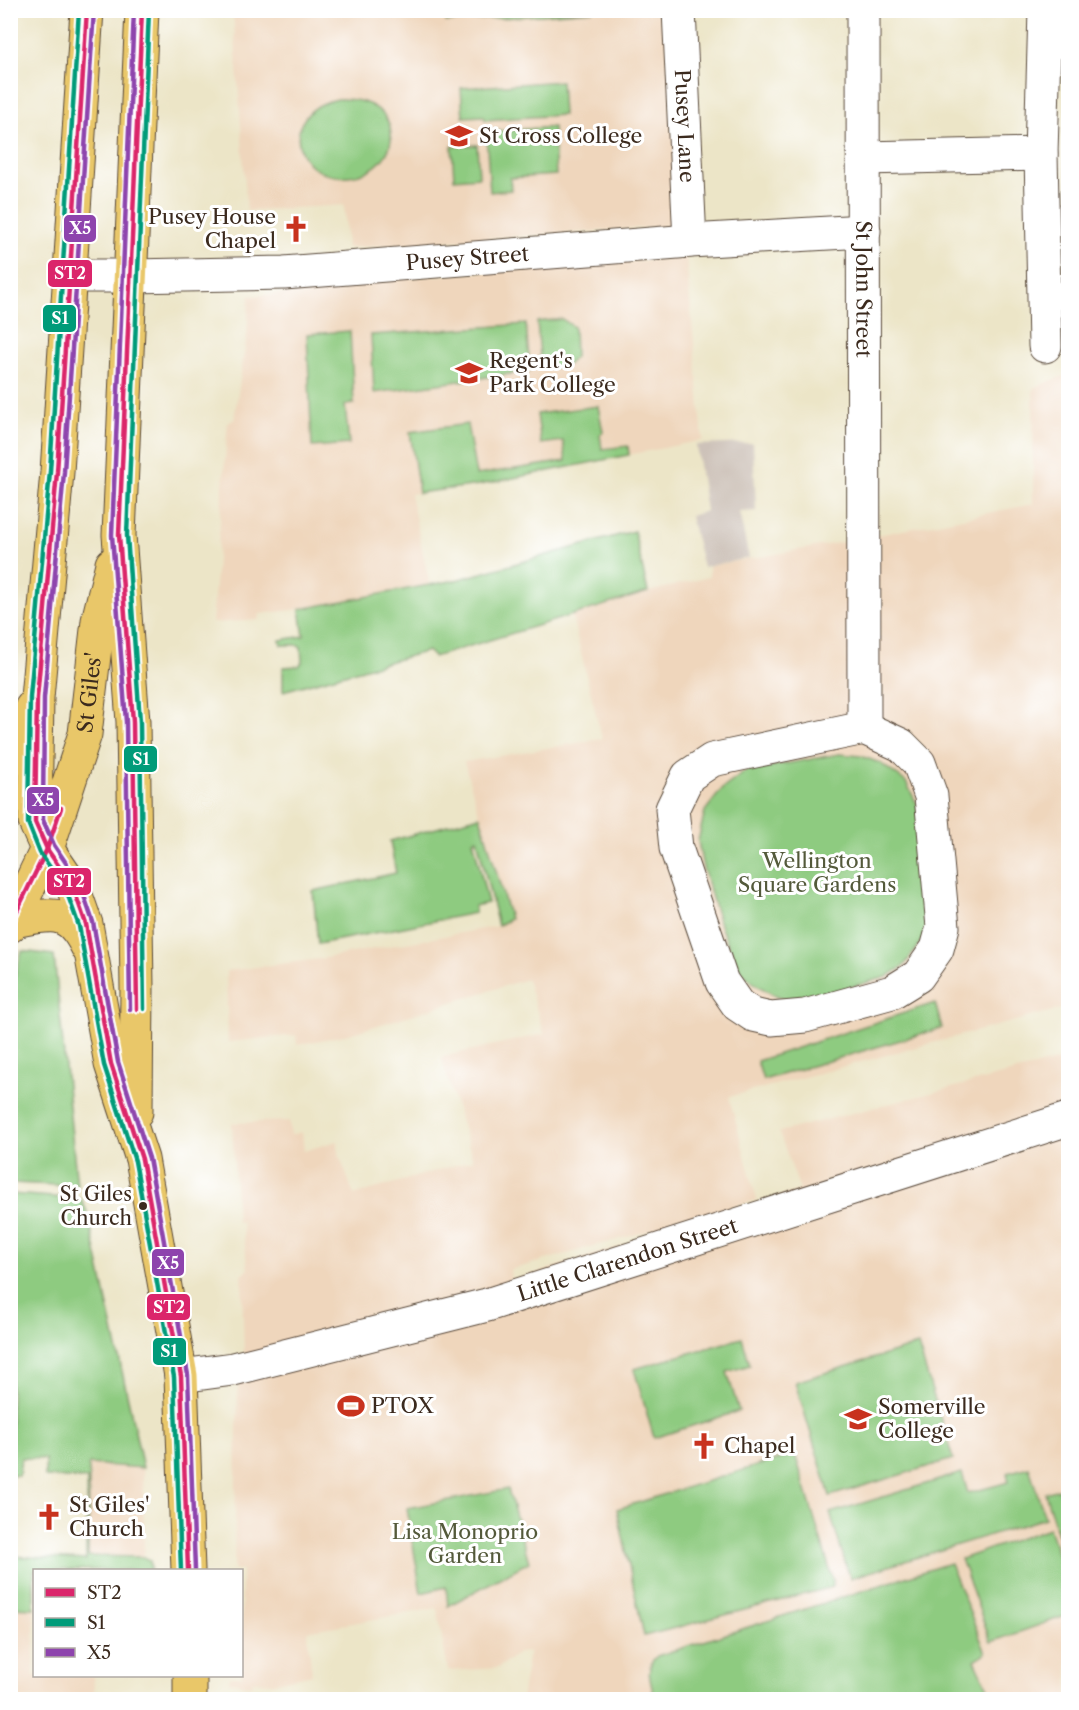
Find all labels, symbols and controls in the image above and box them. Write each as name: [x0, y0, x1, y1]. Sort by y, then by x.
street label: Pusey Lane: [670, 68, 700, 183]
school or university icon: St Cross College: [444, 121, 474, 151]
place label: St Cross College: [479, 123, 642, 148]
place label: Pusey House Chapel: [148, 204, 276, 253]
line badge: X5: [63, 214, 97, 243]
church icon: Pusey House Chapel: [281, 214, 311, 244]
text: X5: [68, 218, 91, 238]
street label: St John Street: [851, 220, 876, 358]
street label: Pusey Street: [405, 241, 530, 275]
line badge: ST2: [47, 259, 93, 288]
text: ST2: [54, 263, 86, 283]
line badge: S1: [42, 304, 77, 333]
text: S1: [51, 308, 70, 328]
place label: Regent's Park College: [489, 348, 616, 397]
school or university icon: Regent's Park College: [454, 358, 484, 388]
street label: St Giles': [72, 651, 106, 734]
line badge: S1: [123, 745, 158, 773]
text: S1: [132, 749, 151, 769]
line badge: X5: [26, 786, 60, 815]
text: X5: [31, 790, 54, 810]
park label: Wellington Square Gardens: [738, 848, 896, 897]
line badge: ST2: [46, 867, 92, 896]
text: ST2: [53, 871, 85, 891]
place label: St Giles Church: [60, 1182, 132, 1230]
marker: St Giles Church: [137, 1200, 149, 1212]
street label: Little Clarendon Street: [514, 1212, 741, 1306]
line badge: X5: [151, 1248, 185, 1277]
text: X5: [156, 1253, 179, 1273]
line badge: ST2: [146, 1293, 191, 1321]
text: ST2: [153, 1297, 185, 1317]
line badge: S1: [152, 1337, 187, 1366]
text: S1: [160, 1341, 179, 1361]
sports icon: PTOX: [336, 1391, 366, 1421]
place label: PTOX: [371, 1393, 434, 1418]
place label: Somerville College: [878, 1394, 986, 1443]
school or university icon: Somerville College: [843, 1404, 873, 1434]
church icon: Chapel: [689, 1431, 719, 1461]
place label: Chapel: [724, 1433, 795, 1458]
place label: St Giles' Church: [69, 1492, 150, 1541]
church icon: St Giles' Church: [34, 1502, 64, 1532]
park label: Lisa Monoprio Garden: [392, 1519, 538, 1568]
legend: [33, 1569, 243, 1677]
text: ST2: [87, 1582, 122, 1604]
text: S1: [87, 1612, 106, 1634]
text: X5: [86, 1642, 111, 1664]

